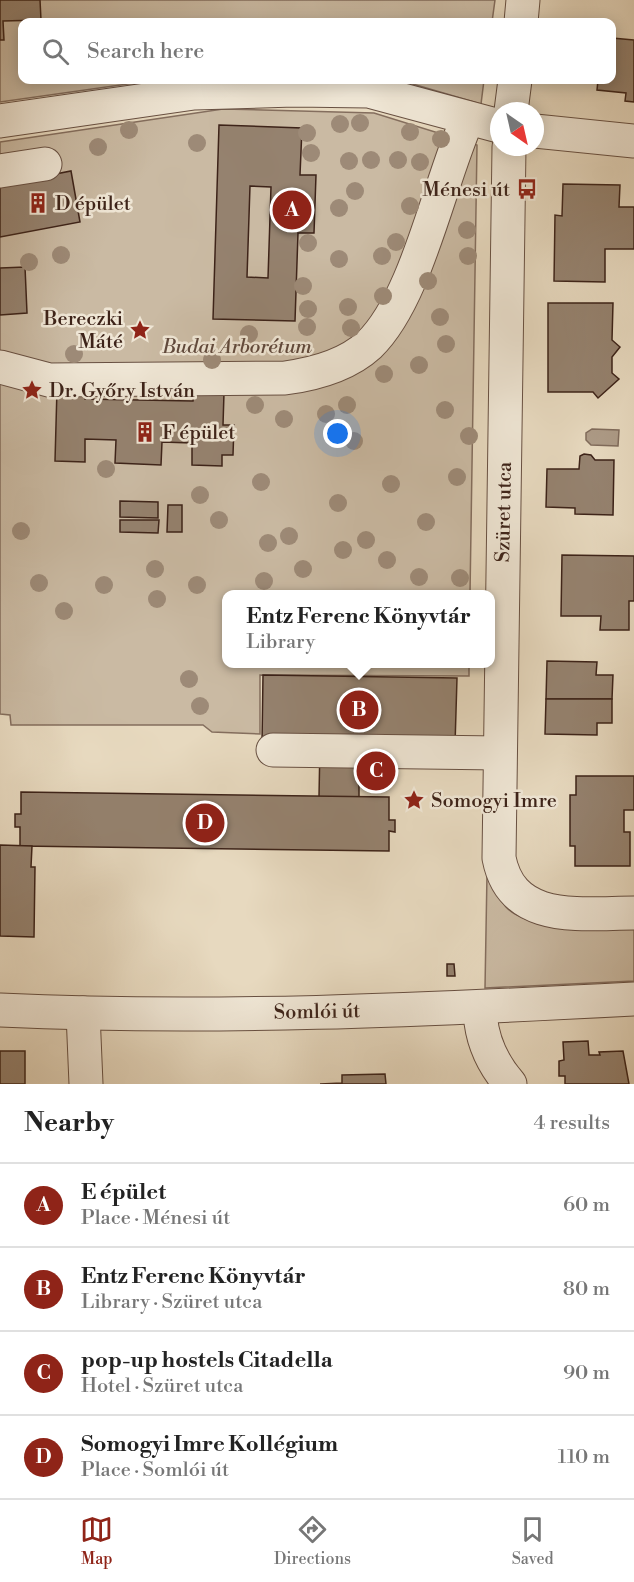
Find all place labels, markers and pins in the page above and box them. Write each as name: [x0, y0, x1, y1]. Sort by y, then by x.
bus stop icon: Ménesi út: [515, 177, 539, 201]
place label: Ménesi út: [422, 178, 510, 203]
pin: A: [272, 188, 312, 232]
building icon: D épület: [26, 191, 50, 215]
place label: D épület: [55, 192, 131, 217]
place label: Bereczki Máté: [43, 307, 123, 355]
place icon: Bereczki Máté: [128, 318, 152, 342]
place icon: Dr. Győry István: [20, 378, 44, 402]
place label: Dr. Győry István: [49, 379, 195, 404]
building icon: F épület: [133, 420, 157, 444]
place label: F épület: [162, 421, 235, 446]
pin: B: [340, 688, 378, 732]
pin: C: [356, 748, 395, 794]
place icon: Somogyi Imre: [402, 788, 426, 812]
place label: Somogyi Imre: [431, 789, 557, 814]
pin: D: [186, 800, 224, 846]

